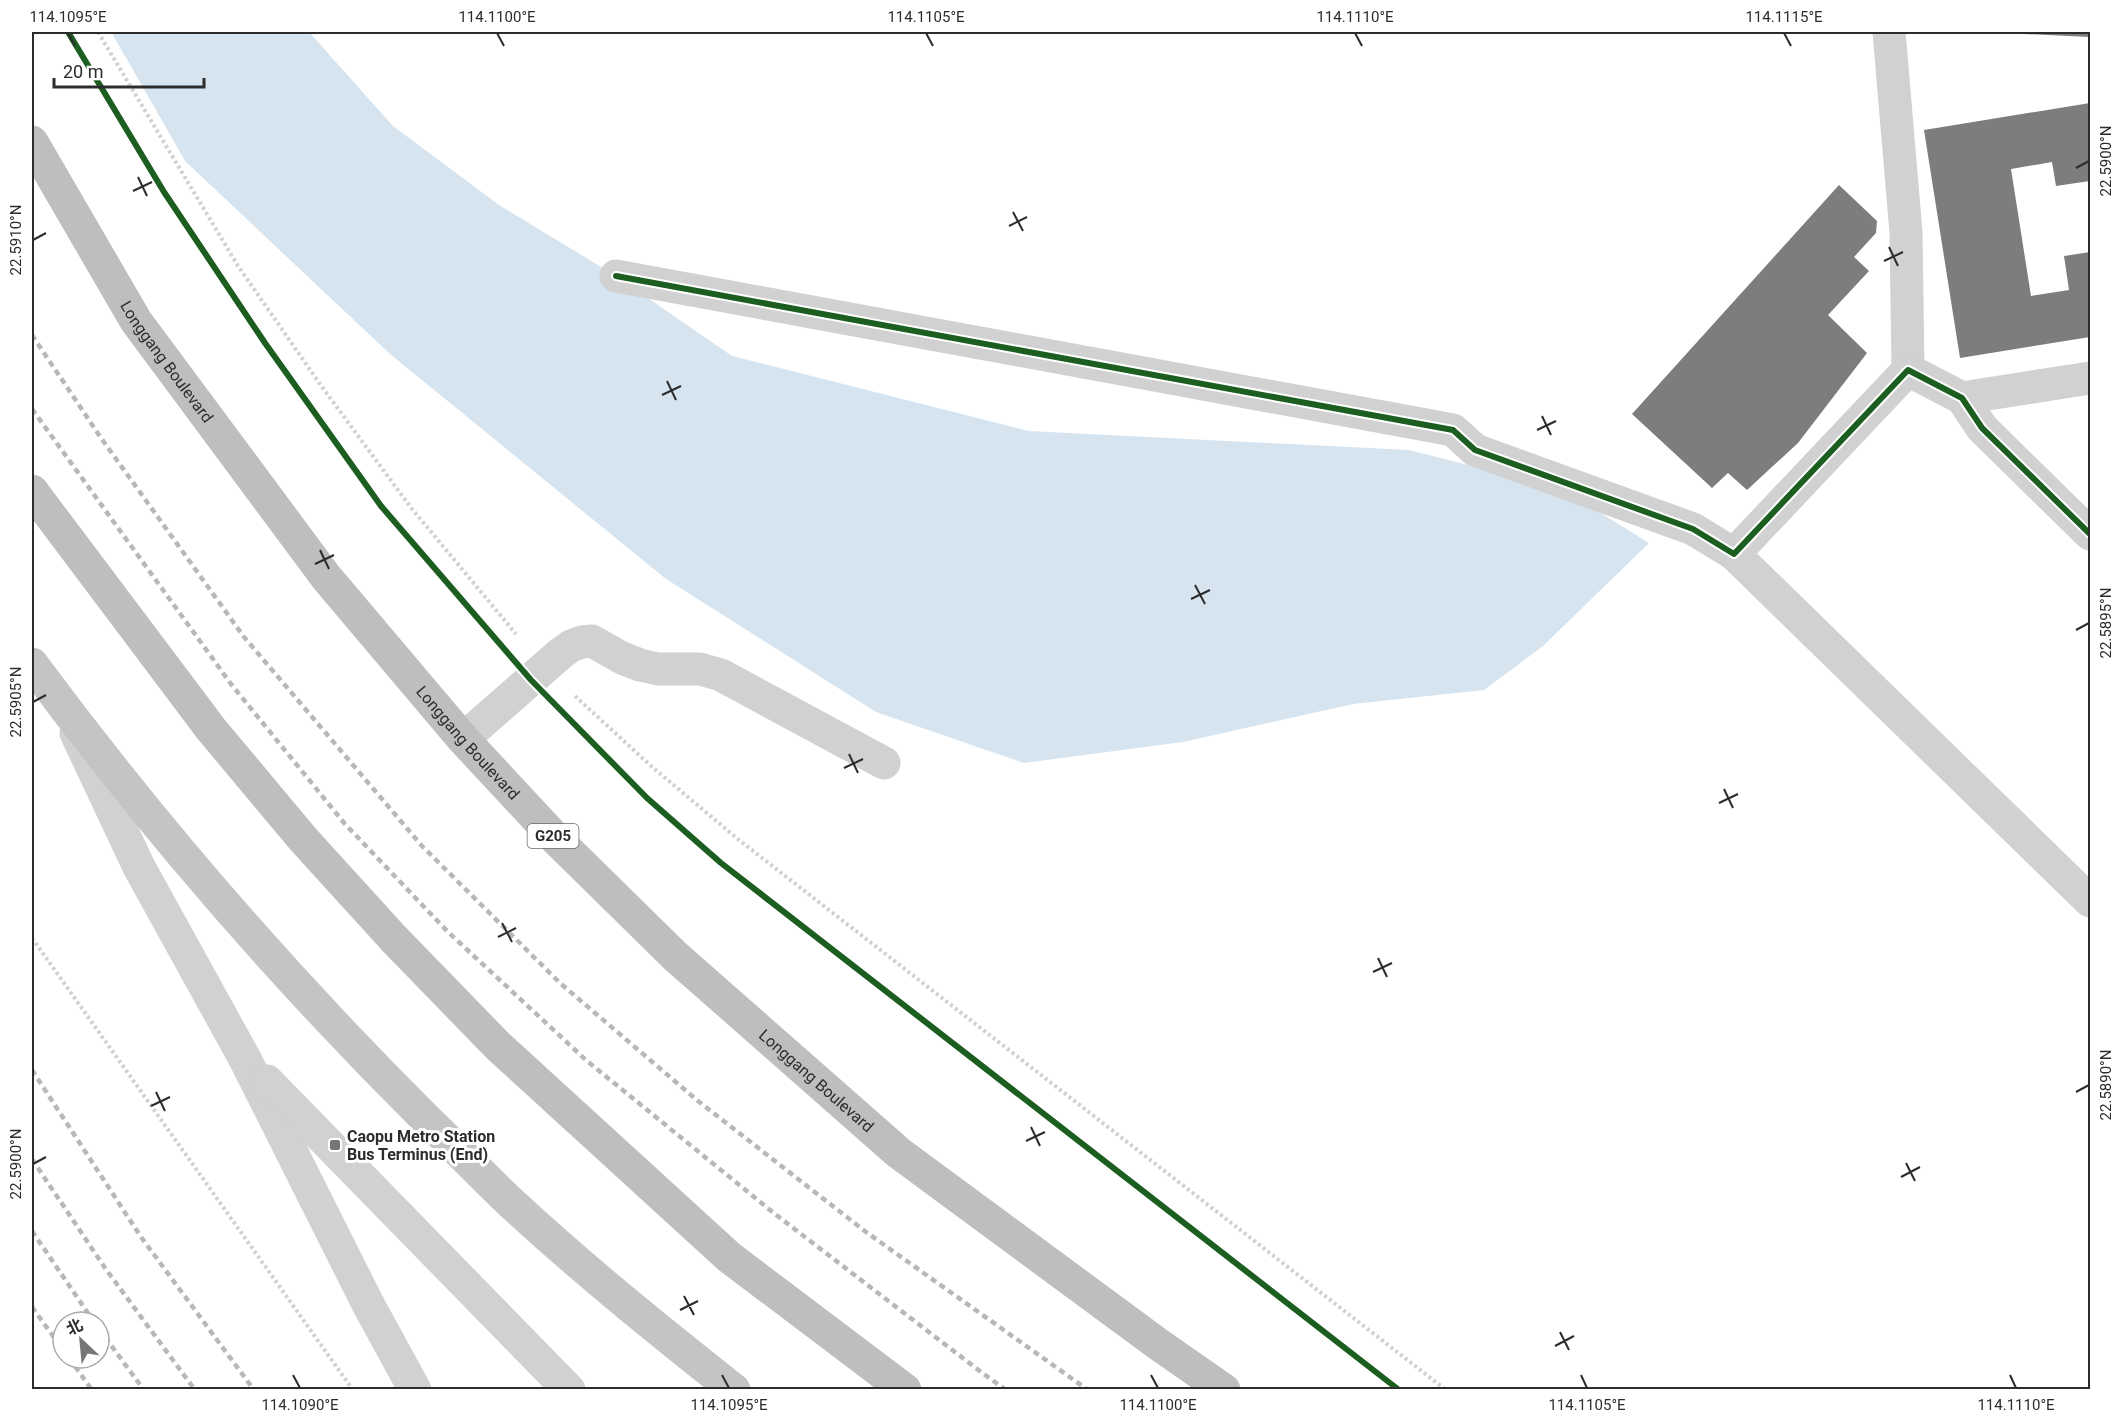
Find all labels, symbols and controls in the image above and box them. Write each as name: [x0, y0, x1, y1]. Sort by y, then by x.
text: 114.1095°E: [29, 8, 107, 26]
text: 114.1100°E: [458, 8, 536, 26]
text: 114.1105°E: [887, 8, 965, 26]
text: 114.1110°E: [1316, 8, 1394, 26]
text: 114.1115°E: [1745, 8, 1823, 26]
scale bar: [54, 51, 204, 89]
text: 20 m: [63, 61, 103, 82]
text: 22.5900°N: [2097, 126, 2115, 196]
text: 22.5910°N: [7, 205, 25, 275]
street label: Longgang Boulevard: [116, 297, 217, 426]
text: 22.5895°N: [2097, 588, 2115, 658]
text: 22.5905°N: [7, 667, 25, 737]
street label: Longgang Boulevard: [412, 682, 523, 804]
road number: G205: [528, 824, 578, 848]
street label: Longgang Boulevard: [755, 1026, 877, 1136]
text: 22.5890°N: [2097, 1050, 2115, 1120]
place label: Caopu Metro Station Bus Terminus (End): [347, 1127, 495, 1164]
text: 22.5900°N: [7, 1129, 25, 1199]
marker: Caopu Metro Station Bus Terminus (End): [328, 1138, 342, 1152]
north arrow: [51, 1310, 111, 1370]
text: 北: [63, 1315, 86, 1339]
text: 114.1090°E: [261, 1396, 339, 1414]
text: 114.1095°E: [690, 1396, 768, 1414]
text: 114.1100°E: [1119, 1396, 1197, 1414]
text: 114.1105°E: [1548, 1396, 1626, 1414]
text: 114.1110°E: [1977, 1396, 2055, 1414]

